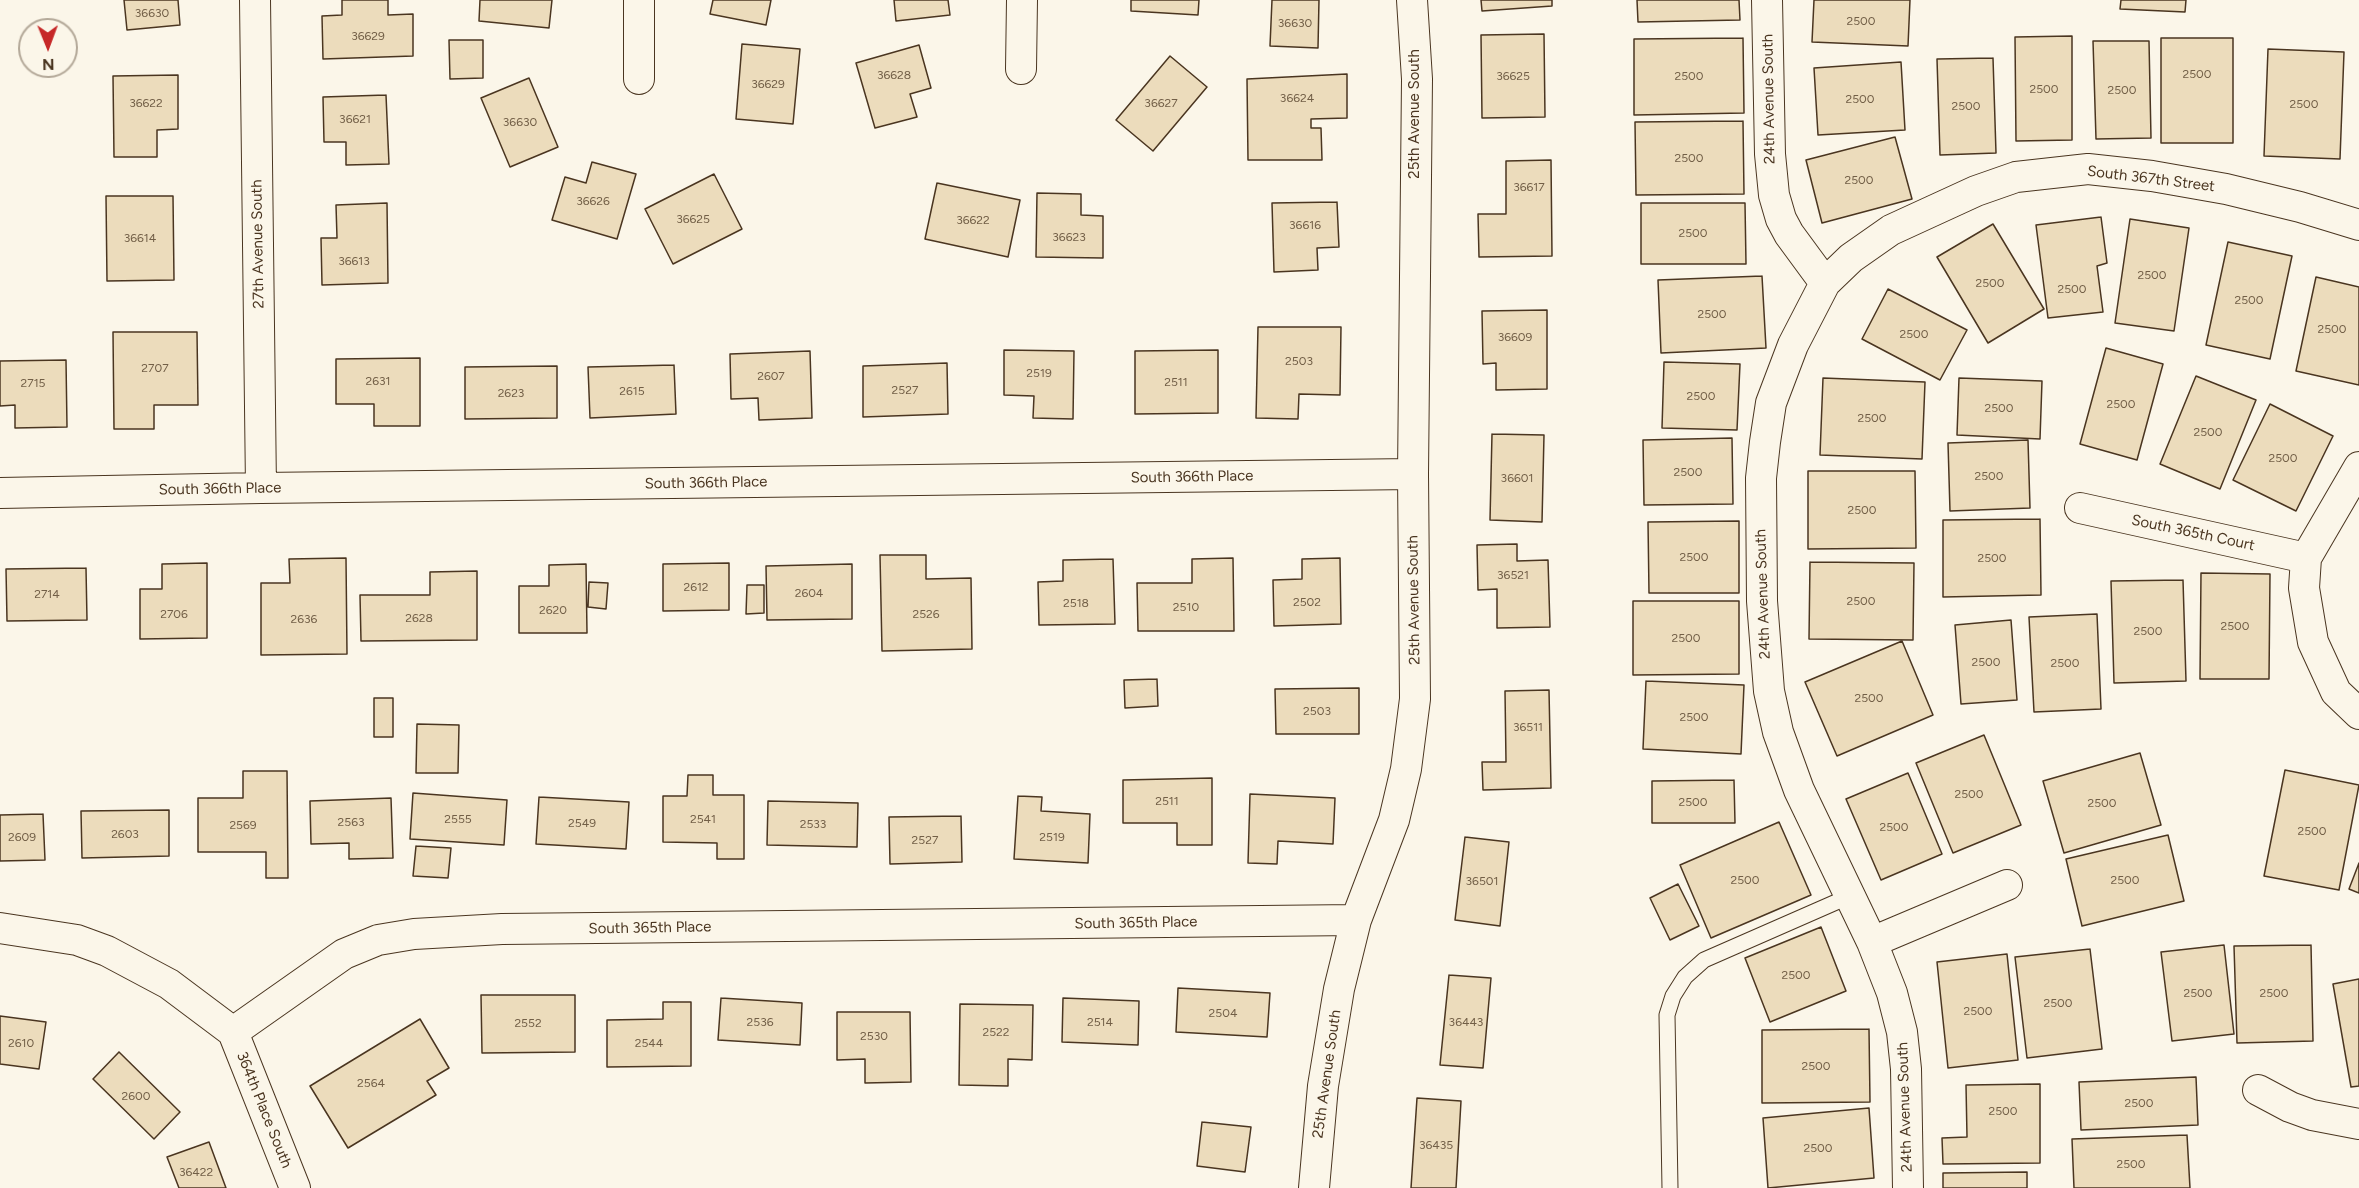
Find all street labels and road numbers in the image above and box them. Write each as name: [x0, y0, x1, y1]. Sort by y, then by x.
street label: 24th Avenue South: [1759, 34, 1779, 164]
street label: 25th Avenue South: [1406, 49, 1424, 179]
street label: South 367th Street: [2086, 162, 2216, 196]
street label: 27th Avenue South: [248, 179, 268, 309]
street label: South 366th Place: [1130, 467, 1254, 487]
street label: South 366th Place: [644, 473, 768, 493]
street label: South 366th Place: [158, 479, 282, 499]
street label: South 365th Court: [2130, 511, 2256, 555]
street label: 24th Avenue South: [1752, 529, 1774, 659]
street label: 25th Avenue South: [1404, 535, 1424, 665]
street label: South 365th Place: [1074, 913, 1198, 933]
street label: South 365th Place: [588, 918, 712, 938]
street label: 25th Avenue South: [1309, 1009, 1345, 1139]
street label: 24th Avenue South: [1894, 1042, 1916, 1172]
street label: 364th Place South: [232, 1049, 296, 1171]

